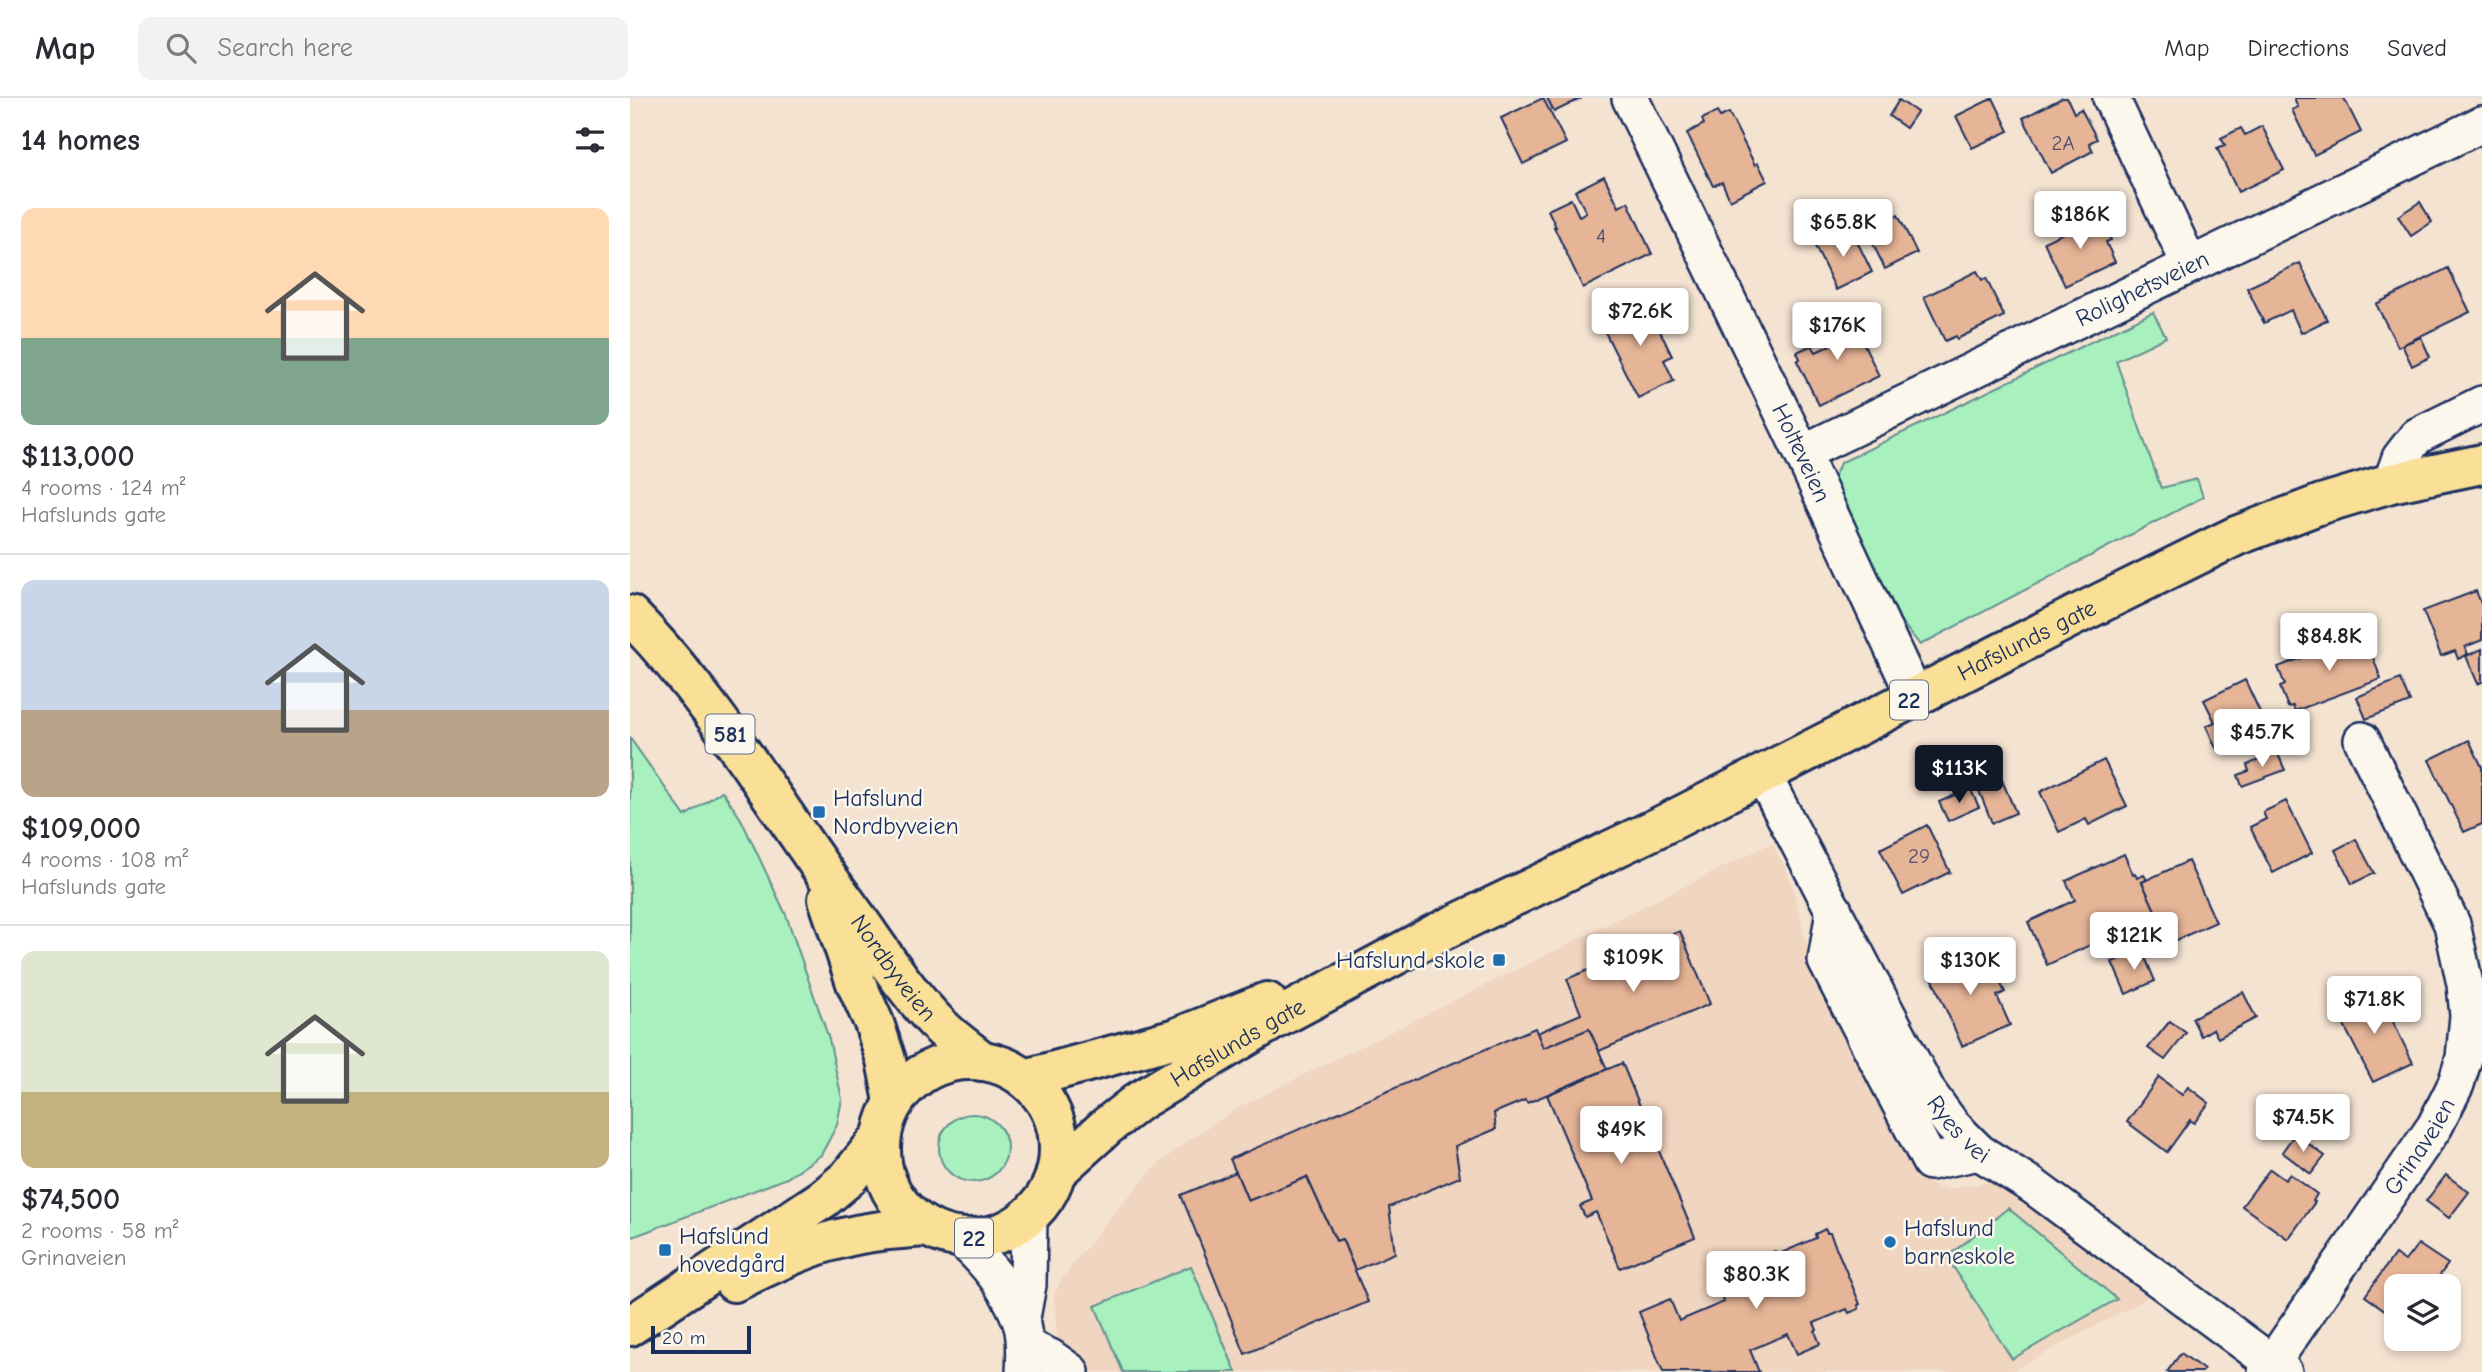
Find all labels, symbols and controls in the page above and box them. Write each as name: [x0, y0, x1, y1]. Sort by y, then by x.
search box: [138, 17, 628, 80]
text: Map: [35, 29, 96, 67]
icon: search: [162, 29, 200, 67]
text: Search here: [218, 33, 353, 63]
text: Map: [2164, 34, 2210, 62]
text: Directions: [2248, 34, 2349, 62]
text: Saved: [2387, 34, 2447, 62]
icon: filters: [571, 121, 609, 159]
text: 14 homes: [21, 123, 140, 158]
house number: 2A: [2051, 131, 2075, 155]
pin: $186K: [2031, 192, 2129, 251]
pin: $65.8K: [1786, 200, 1900, 259]
text: $186K: [2050, 200, 2110, 227]
text: $65.8K: [1810, 208, 1876, 235]
house number: 4: [1596, 224, 1606, 248]
street label: Rolighetsveien: [2071, 244, 2213, 332]
icon: home: [252, 253, 378, 379]
pin: $72.6K: [1583, 288, 1697, 348]
text: $72.6K: [1608, 297, 1672, 324]
pin: $176K: [1788, 302, 1886, 362]
text: $176K: [1808, 311, 1866, 338]
street label: Holteveien: [1766, 399, 1837, 506]
text: $113,000: [21, 439, 135, 474]
text: 4 rooms · 124 m²: [21, 474, 185, 501]
text: Hafslunds gate: [21, 501, 166, 528]
street label: Hafslunds gate: [1953, 593, 2100, 687]
pin: $84.8K: [2272, 614, 2386, 673]
text: $84.8K: [2296, 622, 2362, 649]
icon: home: [252, 625, 378, 751]
road number: 22: [1890, 680, 1928, 720]
pin: $45.7K: [2205, 710, 2319, 769]
road number: 581: [706, 714, 754, 754]
text: $45.7K: [2230, 718, 2294, 745]
pin: $113K: [1910, 746, 2008, 805]
text: $113K: [1931, 754, 1987, 781]
place label: Hafslund Nordbyveien: [833, 784, 959, 840]
marker: Hafslund Nordbyveien: [811, 804, 827, 820]
text: $109,000: [21, 811, 141, 846]
house number: 29: [1908, 844, 1930, 868]
text: 4 rooms · 108 m²: [21, 846, 188, 873]
text: Hafslunds gate: [21, 873, 166, 900]
street label: Nordbyveien: [845, 909, 942, 1027]
pin: $121K: [2085, 912, 2183, 972]
text: $121K: [2106, 921, 2162, 948]
pin: $109K: [1584, 934, 1682, 994]
pin: $130K: [1921, 937, 2019, 997]
text: $109K: [1602, 943, 1664, 970]
place label: Hafslund skole: [1336, 946, 1485, 974]
text: $130K: [1940, 946, 2000, 973]
marker: Hafslund skole: [1491, 952, 1507, 968]
pin: $71.8K: [2317, 976, 2431, 1036]
text: $71.8K: [2343, 985, 2405, 1012]
street label: Hafslunds gate: [1165, 992, 1310, 1093]
icon: home: [252, 996, 378, 1122]
street label: Ryes vei: [1921, 1090, 1995, 1169]
street label: Grinaveien: [2378, 1093, 2461, 1200]
pin: $74.5K: [2246, 1094, 2360, 1154]
text: $74.5K: [2272, 1103, 2334, 1130]
pin: $49K: [1580, 1107, 1662, 1166]
text: $49K: [1596, 1115, 1646, 1142]
text: $74,500: [21, 1182, 120, 1217]
place label: Hafslund barneskole: [1904, 1214, 2015, 1270]
text: 2 rooms · 58 m²: [21, 1217, 179, 1244]
road number: 22: [955, 1218, 993, 1258]
place label: Hafslund hovedgård: [679, 1222, 785, 1278]
marker: Hafslund barneskole: [1882, 1234, 1898, 1250]
marker: Hafslund hovedgård: [657, 1242, 673, 1258]
text: Grinaveien: [21, 1244, 127, 1271]
pin: $80.3K: [1699, 1252, 1813, 1311]
text: $80.3K: [1722, 1260, 1790, 1287]
map controls: [2384, 1274, 2461, 1351]
button: layers: [2384, 1274, 2461, 1351]
scale bar: [651, 1323, 751, 1355]
text: 20 m: [662, 1327, 706, 1349]

